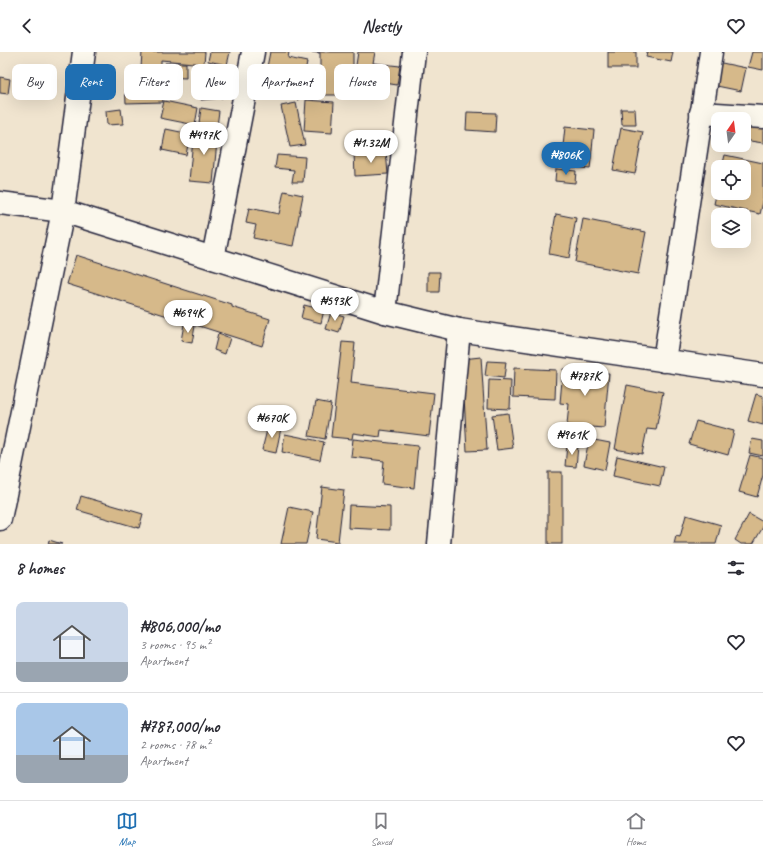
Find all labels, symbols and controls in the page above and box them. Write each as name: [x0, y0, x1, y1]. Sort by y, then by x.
icon: back: [16, 15, 38, 37]
text: Nestly: [362, 15, 401, 37]
icon: heart: [725, 15, 747, 37]
chip: Buy: [12, 64, 57, 100]
chip: Rent: [65, 64, 116, 100]
chip: Filters: [124, 64, 183, 100]
chip: New: [191, 64, 239, 100]
chip: Apartment: [247, 64, 326, 100]
chip: House: [334, 64, 390, 100]
north arrow: [711, 112, 751, 152]
map controls: [711, 112, 751, 248]
pin: ₦497K: [176, 122, 232, 156]
text: ₦497K: [189, 127, 219, 143]
pin: ₦1.32M: [338, 130, 404, 164]
text: ₦1.32M: [353, 135, 389, 151]
pin: ₦806K: [538, 142, 594, 176]
text: ₦806K: [551, 147, 581, 163]
button: locate: [711, 160, 751, 200]
button: layers: [711, 208, 751, 248]
pin: ₦593K: [307, 288, 363, 322]
text: ₦593K: [320, 293, 350, 309]
pin: ₦694K: [160, 300, 216, 334]
text: ₦694K: [173, 305, 203, 321]
pin: ₦787K: [557, 363, 613, 397]
text: ₦787K: [570, 368, 600, 384]
pin: ₦670K: [244, 405, 300, 439]
text: ₦670K: [257, 410, 287, 426]
pin: ₦961K: [544, 422, 600, 456]
text: ₦961K: [557, 427, 587, 443]
icon: filters: [725, 557, 747, 579]
text: 8 homes: [16, 558, 64, 579]
text: ₦806,000/mo: [140, 616, 220, 637]
icon: home: [48, 618, 96, 666]
icon: heart: [725, 631, 747, 653]
text: 3 rooms · 95 m²: [140, 637, 210, 653]
text: Apartment: [140, 653, 188, 669]
text: ₦787,000/mo: [140, 716, 219, 737]
icon: home: [48, 719, 96, 767]
icon: heart: [725, 732, 747, 754]
text: 2 rooms · 78 m²: [140, 737, 210, 753]
text: Apartment: [140, 753, 188, 769]
tab: Map: [116, 810, 138, 848]
tab: Saved: [370, 810, 392, 848]
tab: Home: [625, 810, 647, 848]

